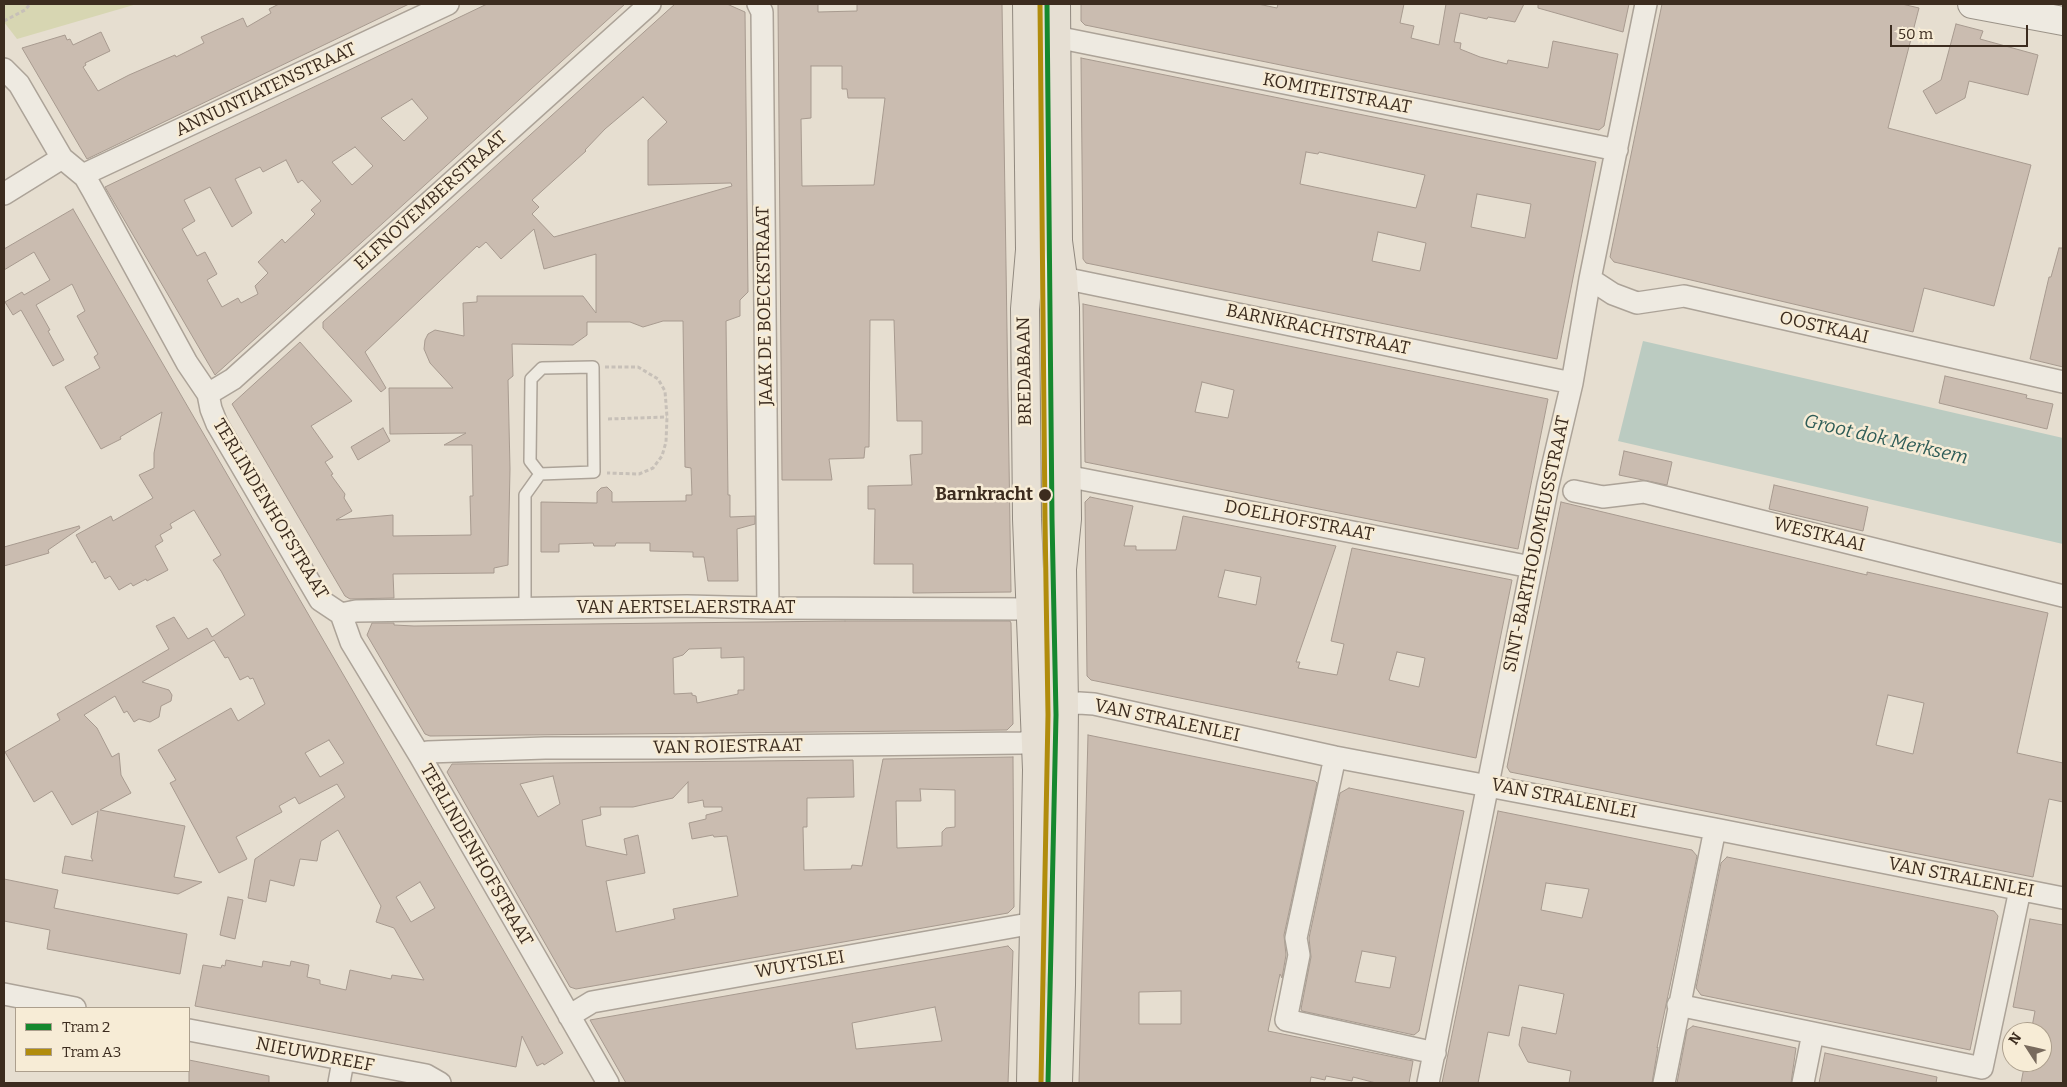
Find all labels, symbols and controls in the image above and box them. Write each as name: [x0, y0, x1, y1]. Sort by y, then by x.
scale bar: [1892, 15, 2030, 47]
text: 50 m: [1898, 25, 1933, 43]
street label: ANNUNTIATENSTRAAT: [172, 39, 360, 141]
street label: KOMITEITSTRAAT: [1261, 69, 1413, 119]
street label: ELFNOVEMBERSTRAAT: [350, 127, 512, 275]
street label: JAAK DE BOECKSTRAAT: [752, 206, 778, 406]
street label: BARNKRACHTSTRAAT: [1224, 300, 1412, 360]
street label: OOSTKAAI: [1777, 307, 1871, 349]
street label: BREDABAAN: [1013, 316, 1037, 426]
water label: Groot dok Merksem: [1802, 410, 1970, 470]
street label: SINT-BARTHOLOMEUSSTRAAT: [1499, 414, 1575, 674]
street label: TERLINDENHOFSTRAAT: [208, 415, 332, 603]
place label: Barnkracht: [935, 484, 1033, 506]
marker: Barnkracht: [1037, 487, 1053, 503]
street label: DOELHOFSTRAAT: [1222, 496, 1376, 546]
street label: WESTKAAI: [1771, 513, 1867, 557]
street label: VAN AERTSELAERSTRAAT: [576, 597, 796, 619]
street label: VAN STRALENLEI: [1092, 695, 1242, 747]
street label: VAN ROIESTRAAT: [653, 735, 803, 759]
street label: TERLINDENHOFSTRAAT: [415, 760, 537, 950]
street label: VAN STRALENLEI: [1489, 774, 1639, 824]
street label: VAN STRALENLEI: [1886, 853, 2036, 903]
street label: WUYTSLEI: [753, 946, 847, 984]
legend: [15, 1007, 190, 1072]
text: Tram 2: [62, 1018, 110, 1036]
north arrow: [2002, 1022, 2052, 1072]
text: N: [2005, 1029, 2025, 1048]
street label: NIEUWDREEF: [254, 1033, 376, 1077]
text: Tram A3: [62, 1043, 121, 1061]

